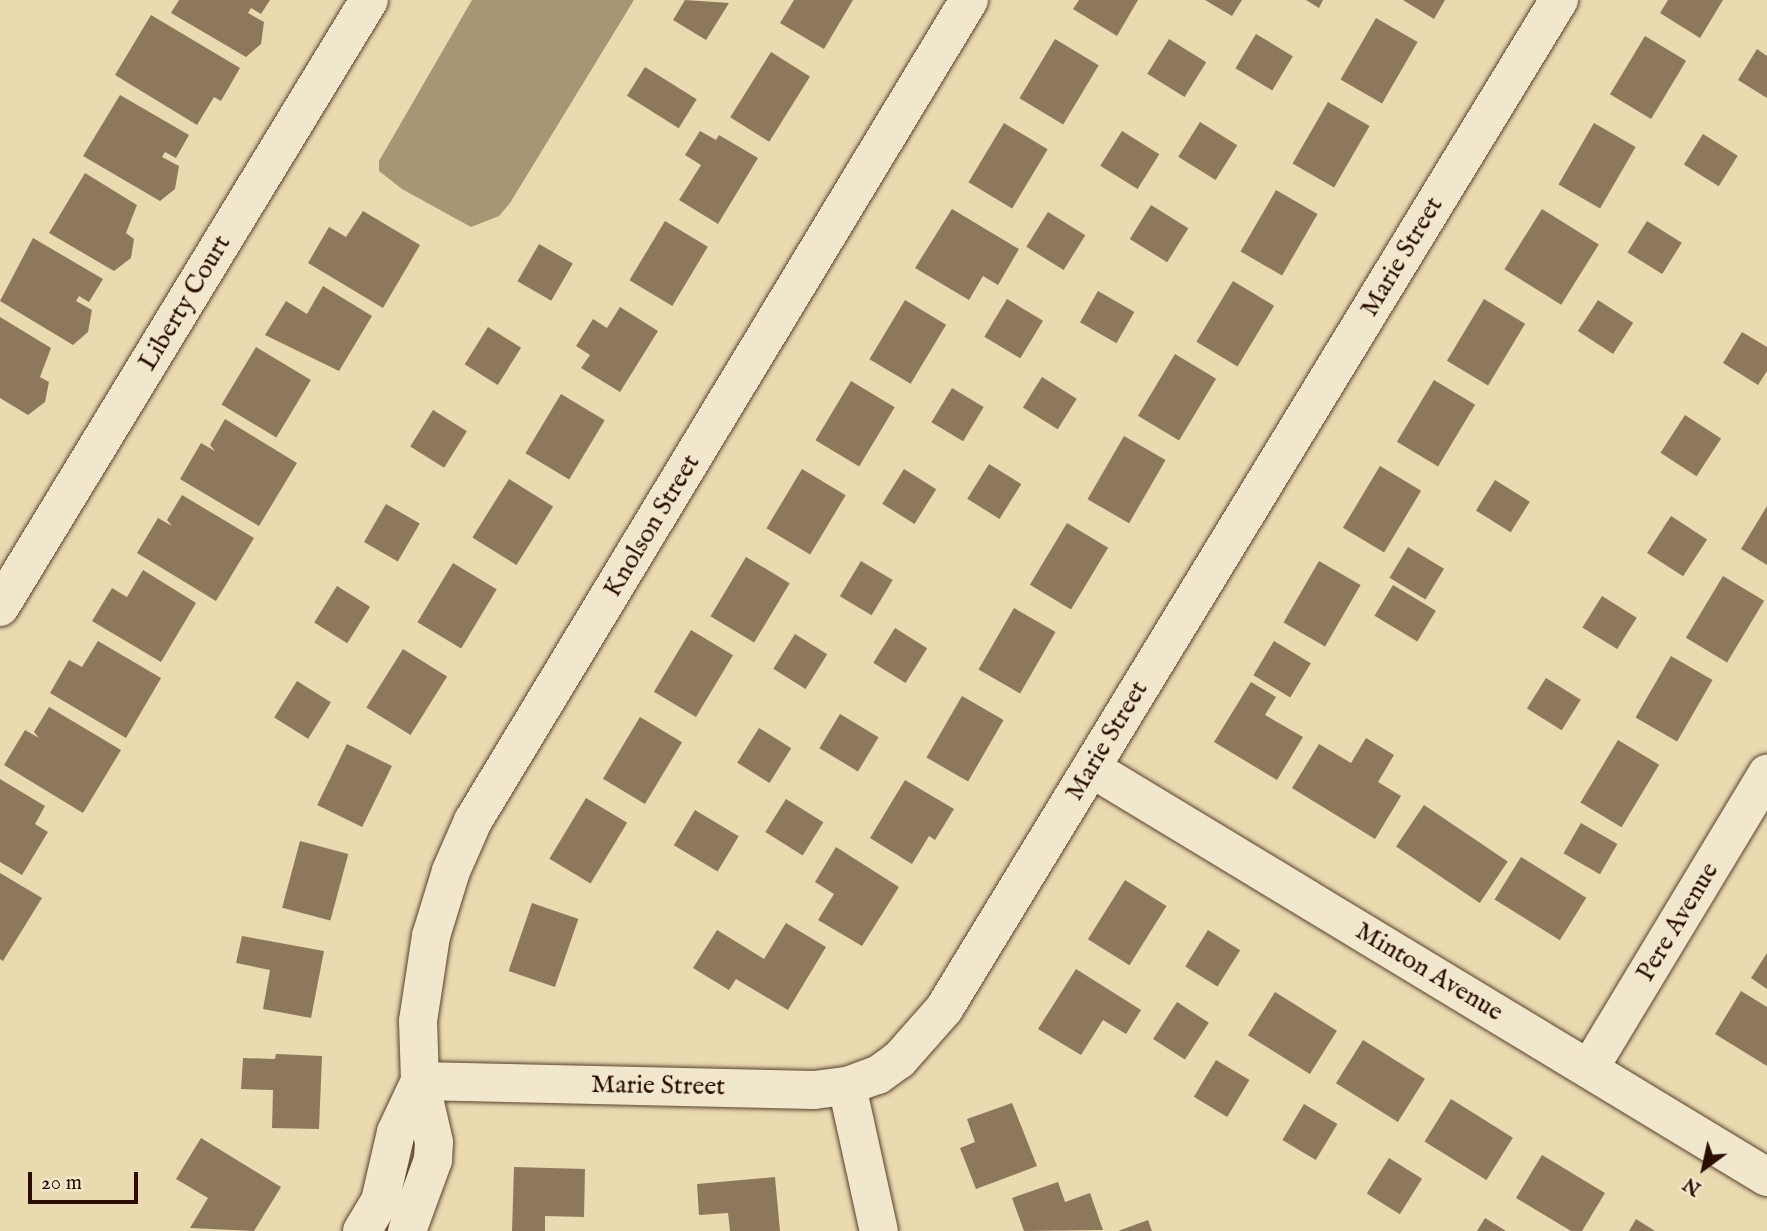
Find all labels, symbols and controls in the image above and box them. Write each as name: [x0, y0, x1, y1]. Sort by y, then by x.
street label: Marie Street: [1354, 191, 1450, 323]
street label: Liberty Court: [132, 230, 238, 376]
street label: Knolson Street: [597, 449, 707, 603]
street label: Marie Street: [1059, 675, 1155, 807]
street label: Pere Avenue: [1630, 857, 1726, 987]
street label: Minton Avenue: [1349, 916, 1509, 1028]
street label: Marie Street: [591, 1069, 725, 1103]
north arrow: [1669, 1133, 1739, 1203]
scale bar: [32, 1158, 142, 1202]
text: 20 m: [41, 1170, 82, 1197]
text: N: [1679, 1171, 1706, 1200]

